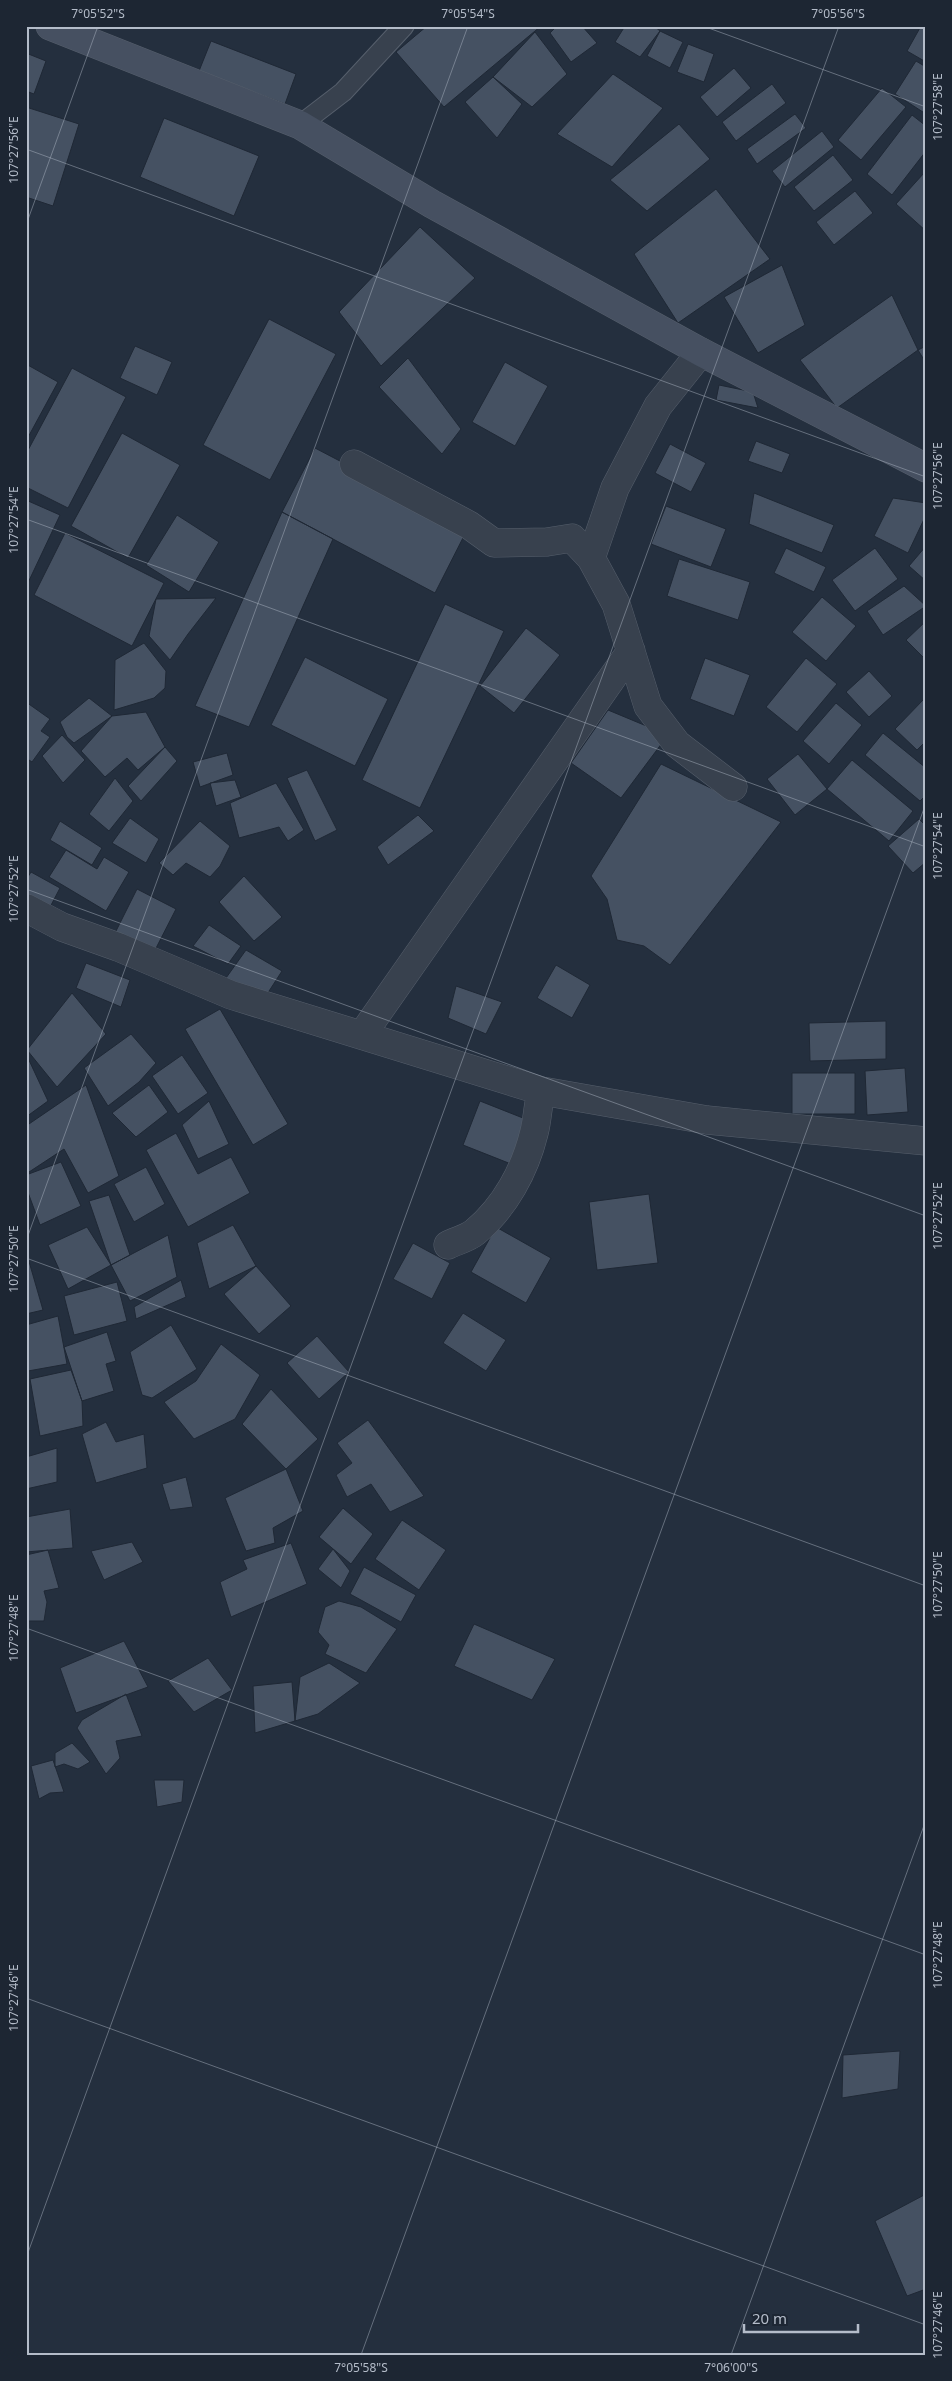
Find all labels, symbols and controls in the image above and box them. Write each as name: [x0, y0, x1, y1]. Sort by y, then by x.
text: 7°05'52"S: [71, 5, 125, 22]
text: 7°05'54"S: [441, 5, 495, 22]
text: 7°05'56"S: [811, 5, 865, 22]
text: 107°27'58"E: [929, 73, 946, 141]
text: 107°27'56"E: [5, 116, 22, 184]
text: 107°27'56"E: [929, 442, 946, 510]
text: 107°27'54"E: [5, 486, 22, 554]
text: 107°27'54"E: [929, 812, 946, 880]
text: 107°27'52"E: [5, 855, 22, 923]
text: 107°27'52"E: [929, 1182, 946, 1250]
text: 107°27'50"E: [5, 1225, 22, 1293]
text: 107°27'50"E: [929, 1551, 946, 1619]
text: 107°27'48"E: [5, 1594, 22, 1662]
text: 107°27'48"E: [929, 1921, 946, 1989]
text: 107°27'46"E: [5, 1964, 22, 2032]
text: 107°27'46"E: [929, 2291, 946, 2359]
scale bar: [744, 2301, 858, 2333]
text: 20 m: [752, 2308, 787, 2328]
text: 7°05'58"S: [334, 2359, 388, 2376]
text: 7°06'00"S: [704, 2359, 758, 2376]

